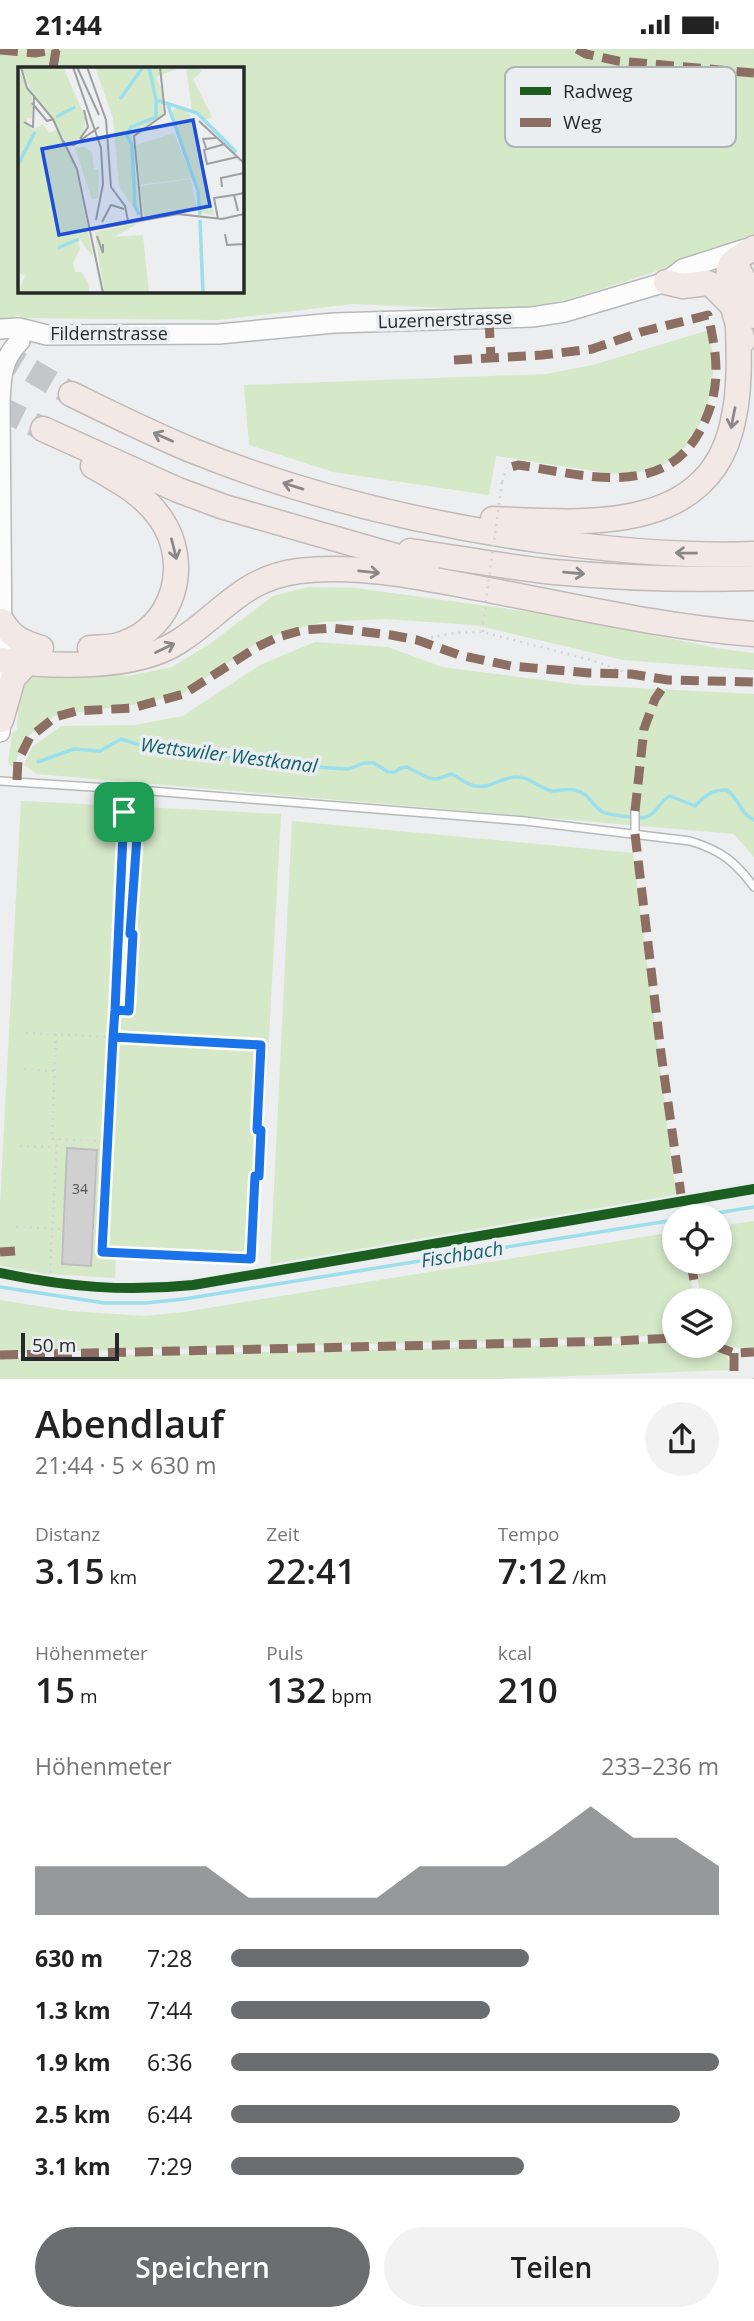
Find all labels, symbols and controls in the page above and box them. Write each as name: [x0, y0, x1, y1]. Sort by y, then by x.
text: 21:44: [35, 7, 102, 43]
inset map: [18, 67, 243, 292]
legend: [505, 67, 736, 147]
text: Radweg: [563, 78, 633, 104]
text: Weg: [563, 109, 602, 135]
street label: Luzernerstrasse: [377, 305, 513, 333]
street label: Fildernstrasse: [50, 321, 168, 345]
one-way arrow: [726, 406, 740, 429]
one-way arrow: [152, 430, 174, 443]
one-way arrow: [282, 479, 304, 492]
one-way arrow: [167, 537, 181, 560]
one-way arrow: [675, 547, 698, 560]
one-way arrow: [358, 566, 380, 579]
one-way arrow: [562, 567, 584, 580]
one-way arrow: [154, 641, 175, 655]
water label: Wettswiler Westkanal: [139, 731, 320, 779]
pin: [94, 782, 154, 842]
icon: arrive: [105, 793, 143, 831]
house number: 34: [72, 1179, 88, 1198]
map controls: [662, 1204, 732, 1358]
button: locate: [662, 1204, 732, 1274]
water label: Fischbach: [419, 1235, 505, 1273]
button: layers: [662, 1288, 732, 1358]
scale bar: [21, 1331, 119, 1362]
text: 50 m: [32, 1332, 76, 1358]
text: Abendlauf: [35, 1397, 224, 1449]
button: share: [645, 1402, 719, 1476]
text: 21:44 · 5 × 630 m: [35, 1449, 217, 1481]
text: Distanz: [35, 1521, 101, 1547]
text: Zeit: [266, 1521, 299, 1547]
text: Tempo: [498, 1521, 559, 1547]
text: 3.15: [35, 1547, 105, 1594]
text: 22:41: [266, 1547, 356, 1594]
text: 7:12: [498, 1547, 567, 1594]
text: km: [105, 1564, 137, 1590]
text: /km: [567, 1564, 607, 1590]
text: Höhenmeter: [35, 1640, 148, 1666]
text: Puls: [266, 1640, 303, 1666]
text: kcal: [498, 1640, 532, 1666]
text: 15: [35, 1666, 75, 1713]
text: 132: [266, 1666, 326, 1713]
text: 210: [498, 1666, 558, 1713]
text: m: [75, 1683, 98, 1709]
text: bpm: [326, 1683, 372, 1709]
text: Höhenmeter: [35, 1750, 172, 1782]
text: 233–236 m: [601, 1750, 719, 1782]
text: 630 m: [35, 1942, 103, 1974]
text: 7:28: [147, 1942, 193, 1974]
text: 1.3 km: [35, 1994, 111, 2026]
text: 7:44: [147, 1994, 193, 2026]
text: 1.9 km: [35, 2046, 111, 2078]
text: 6:36: [147, 2046, 193, 2078]
text: 2.5 km: [35, 2098, 111, 2130]
text: 6:44: [147, 2098, 193, 2130]
text: 3.1 km: [35, 2150, 111, 2182]
text: 7:29: [147, 2150, 193, 2182]
button: Speichern: [35, 2227, 370, 2307]
button: Teilen: [384, 2227, 719, 2307]

